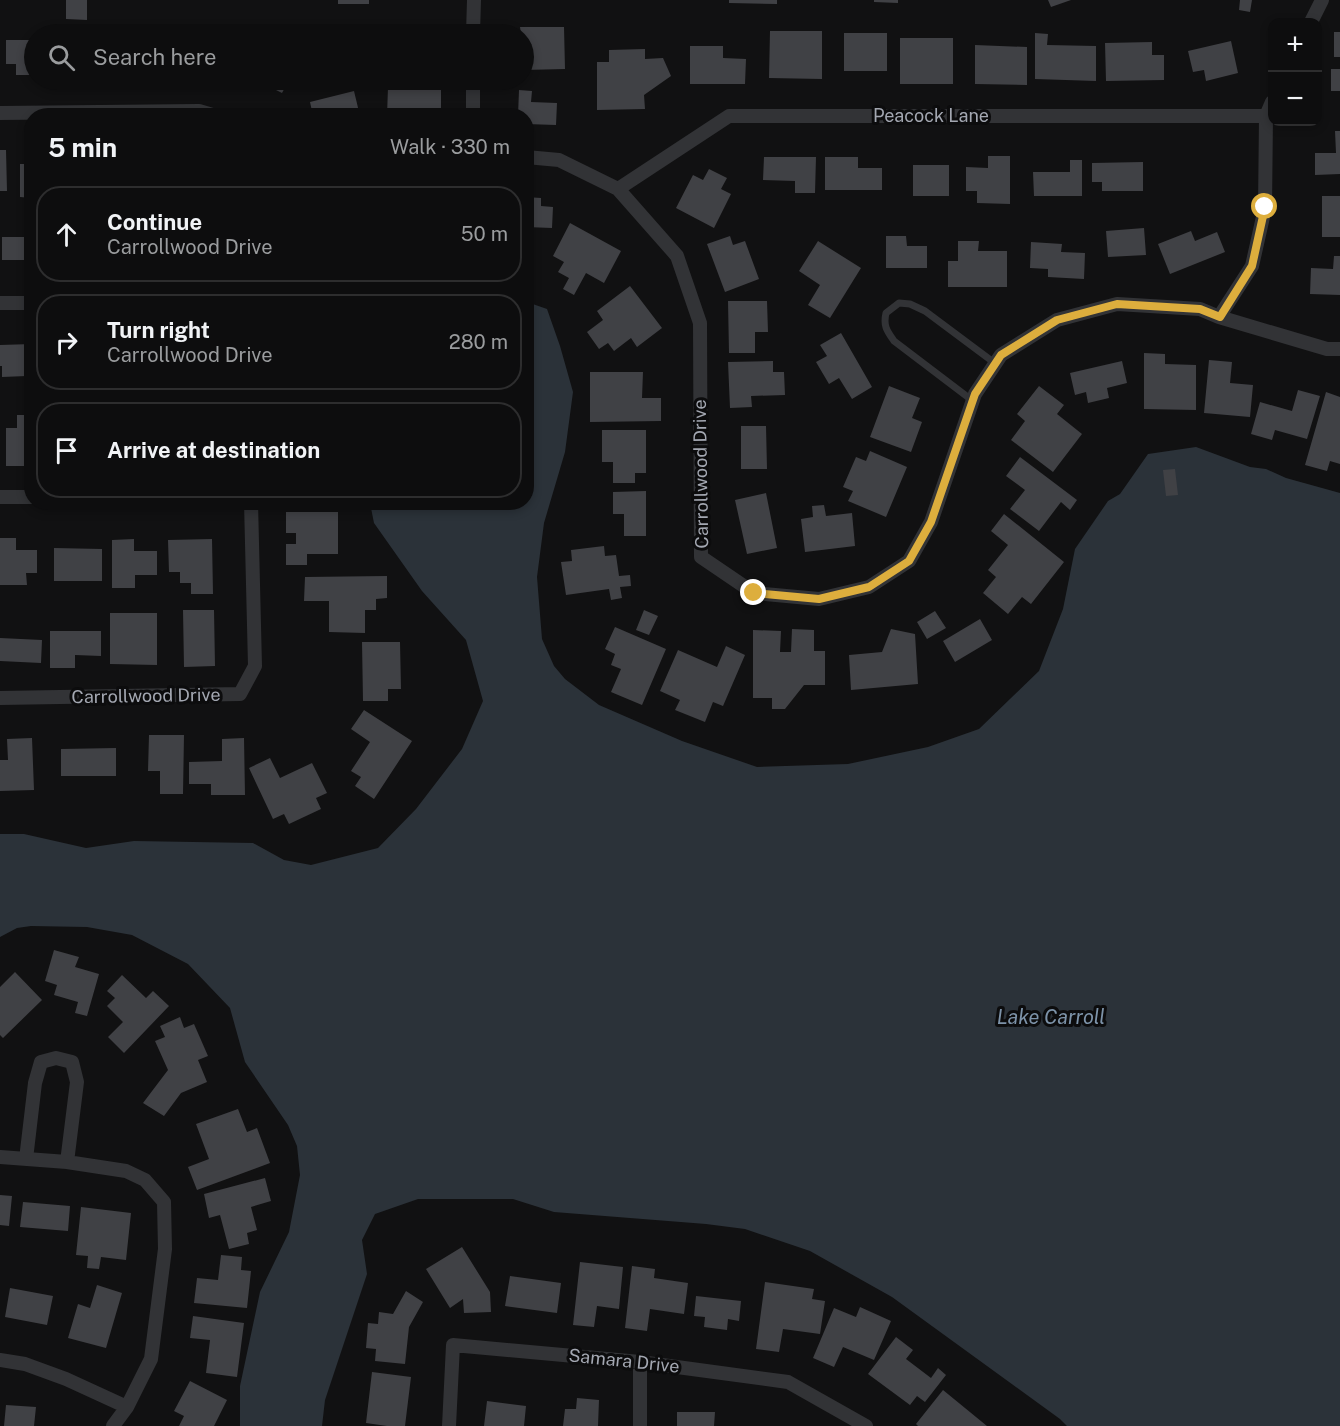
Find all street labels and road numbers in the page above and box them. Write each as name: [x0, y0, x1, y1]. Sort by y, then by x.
street label: Peacock Lane: [873, 105, 989, 126]
street label: Carrollwood Drive: [689, 399, 712, 549]
street label: Carrollwood Drive: [71, 684, 221, 707]
street label: Samara Drive: [567, 1344, 681, 1377]

